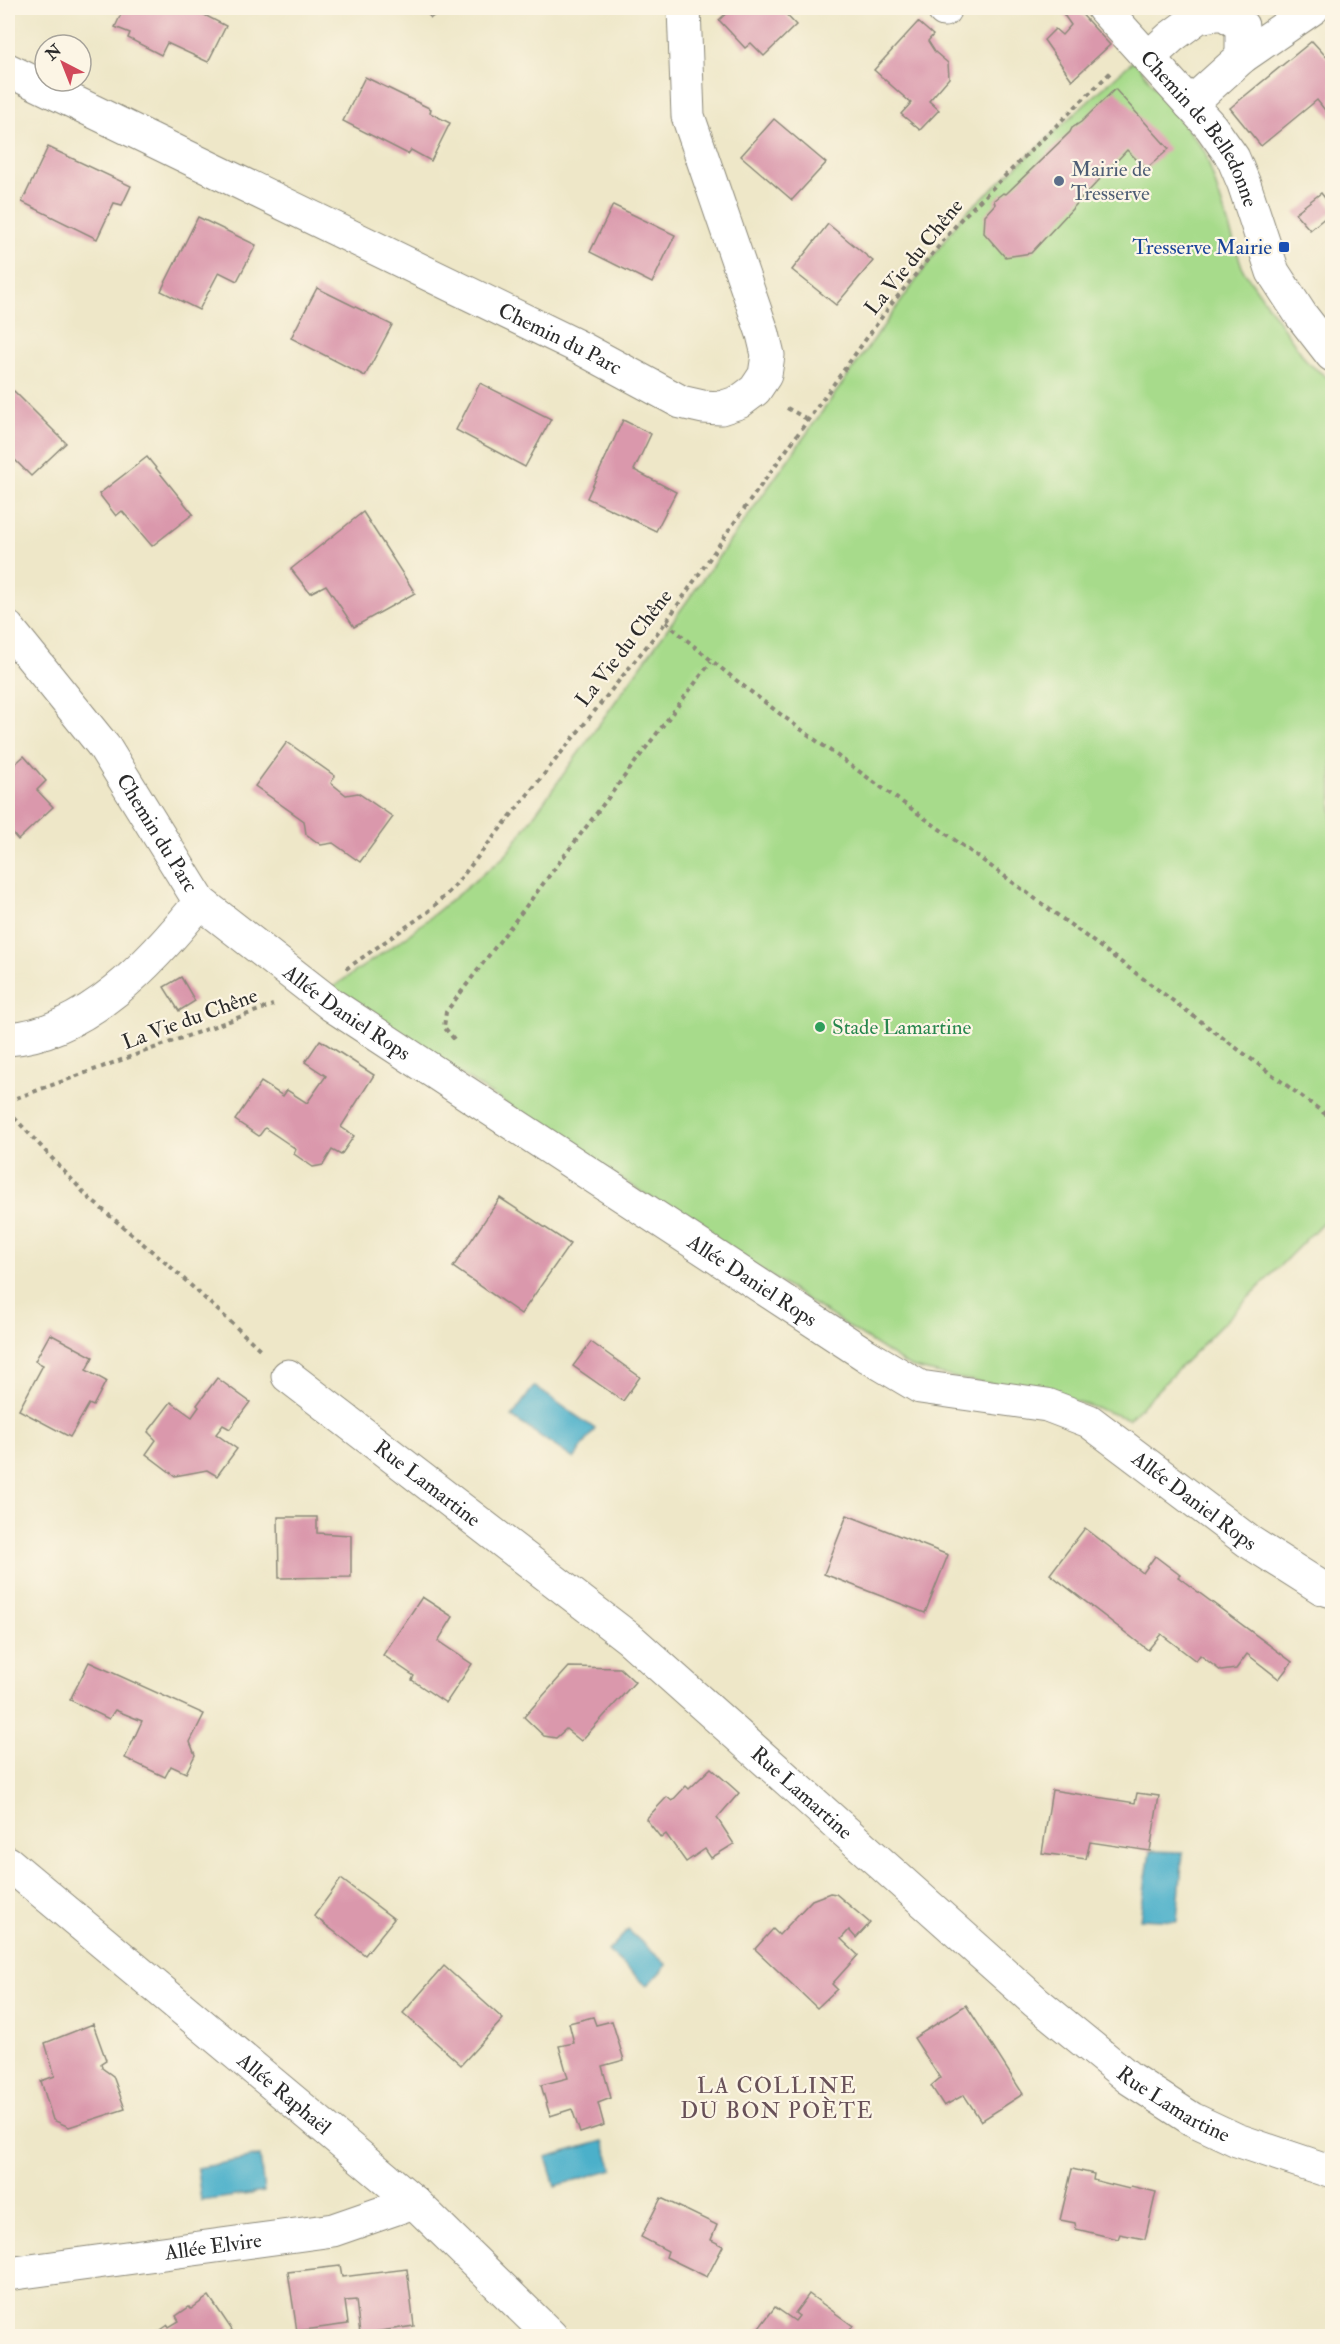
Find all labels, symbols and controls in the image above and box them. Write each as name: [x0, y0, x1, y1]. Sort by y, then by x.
north arrow: [33, 33, 93, 93]
text: N: [41, 40, 66, 65]
street label: Chemin de Belledonne: [1134, 45, 1264, 211]
place label: Mairie de Tresserve: [1071, 156, 1151, 207]
marker: Mairie de Tresserve: [1052, 174, 1066, 188]
street label: La Vie du Chêne: [859, 193, 969, 321]
place label: Tresserve Mairie: [1132, 234, 1272, 261]
marker: Tresserve Mairie: [1277, 240, 1291, 254]
street label: Chemin du Parc: [494, 296, 627, 381]
street label: La Vie du Chêne: [570, 584, 679, 712]
street label: Chemin du Parc: [111, 768, 204, 898]
street label: Allée Daniel Rops: [277, 958, 416, 1066]
street label: La Vie du Chêne: [119, 982, 262, 1056]
place label: Stade Lamartine: [832, 1014, 971, 1041]
marker: Stade Lamartine: [813, 1020, 827, 1034]
street label: Allée Daniel Rops: [682, 1228, 822, 1333]
street label: Rue Lamartine: [369, 1434, 486, 1533]
street label: Allée Daniel Rops: [1126, 1444, 1262, 1556]
street label: Rue Lamartine: [745, 1740, 859, 1845]
street label: Allée Raphaël: [231, 2046, 337, 2141]
street label: Rue Lamartine: [1111, 2060, 1235, 2148]
district label: LA COLLINE DU BON POÈTE: [680, 2072, 874, 2125]
street label: Allée Elvire: [162, 2226, 264, 2266]

